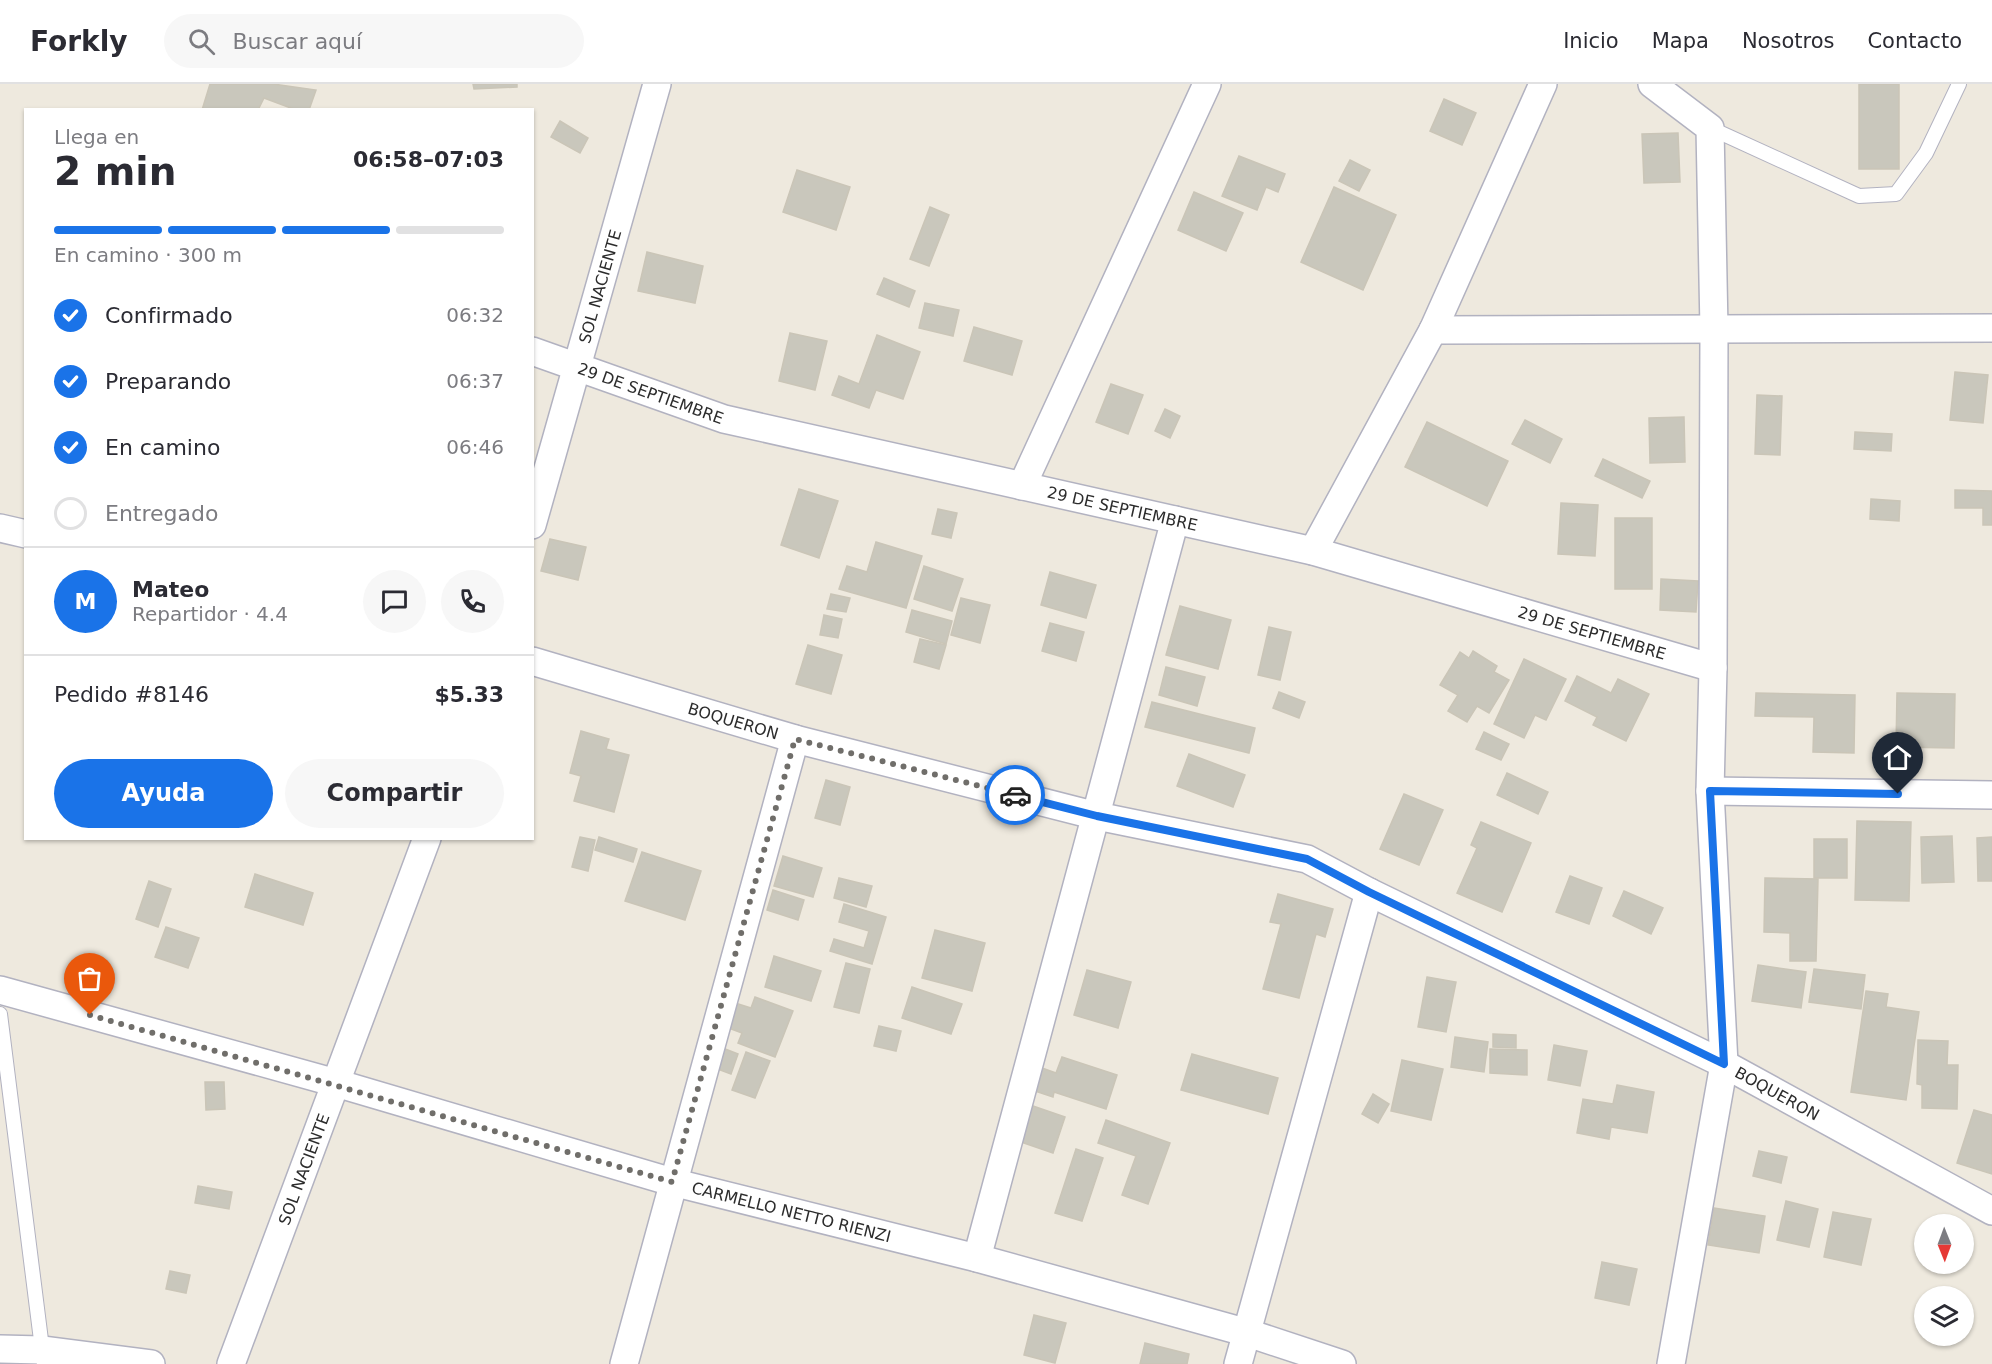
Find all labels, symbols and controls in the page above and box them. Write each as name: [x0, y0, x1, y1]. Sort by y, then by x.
search box: [164, 14, 584, 68]
text: Forkly: [30, 25, 128, 58]
icon: search: [185, 25, 218, 58]
text: Buscar aquí: [233, 29, 362, 54]
text: Inicio: [1563, 29, 1619, 53]
text: Mapa: [1652, 29, 1709, 53]
text: Nosotros: [1742, 29, 1834, 53]
text: Contacto: [1867, 29, 1962, 53]
text: Llega en: [54, 125, 139, 149]
text: 06:58–07:03: [353, 147, 504, 172]
text: 2 min: [54, 149, 176, 194]
street label: SOL NACIENTE: [575, 227, 625, 345]
text: En camino · 300 m: [54, 243, 242, 267]
icon: check: [54, 299, 87, 332]
text: Confirmado: [105, 303, 233, 328]
text: 06:32: [446, 303, 504, 327]
street label: 29 DE SEPTIEMBRE: [575, 358, 726, 428]
icon: check: [54, 365, 87, 398]
text: Preparando: [105, 369, 231, 394]
text: 06:37: [446, 369, 504, 393]
icon: check: [54, 431, 87, 464]
text: En camino: [105, 435, 220, 460]
text: 06:46: [446, 435, 504, 459]
street label: 29 DE SEPTIEMBRE: [1045, 482, 1199, 534]
text: Entregado: [105, 501, 218, 526]
button: chat: [363, 570, 426, 633]
button: phone: [441, 570, 504, 633]
text: Mateo: [132, 577, 209, 602]
text: M: [75, 589, 96, 614]
text: Repartidor · 4.4: [132, 602, 288, 626]
street label: 29 DE SEPTIEMBRE: [1516, 602, 1668, 663]
text: Pedido #8146: [54, 682, 209, 707]
text: $5.33: [434, 682, 504, 707]
street label: BOQUERON: [686, 698, 781, 743]
pin: [1872, 732, 1923, 794]
icon: home: [1881, 741, 1914, 774]
button: Ayuda: [54, 759, 273, 828]
button: Compartir: [285, 759, 504, 828]
courier: [985, 765, 1045, 825]
icon: car: [999, 779, 1032, 812]
pin: [64, 953, 115, 1015]
icon: bag: [73, 962, 106, 995]
street label: BOQUERON: [1732, 1063, 1823, 1124]
street label: SOL NACIENTE: [274, 1111, 333, 1227]
street label: CARMELLO NETTO RIENZI: [690, 1178, 893, 1246]
north arrow: [1914, 1214, 1974, 1274]
map controls: [1914, 1214, 1974, 1346]
button: layers: [1914, 1286, 1974, 1346]

